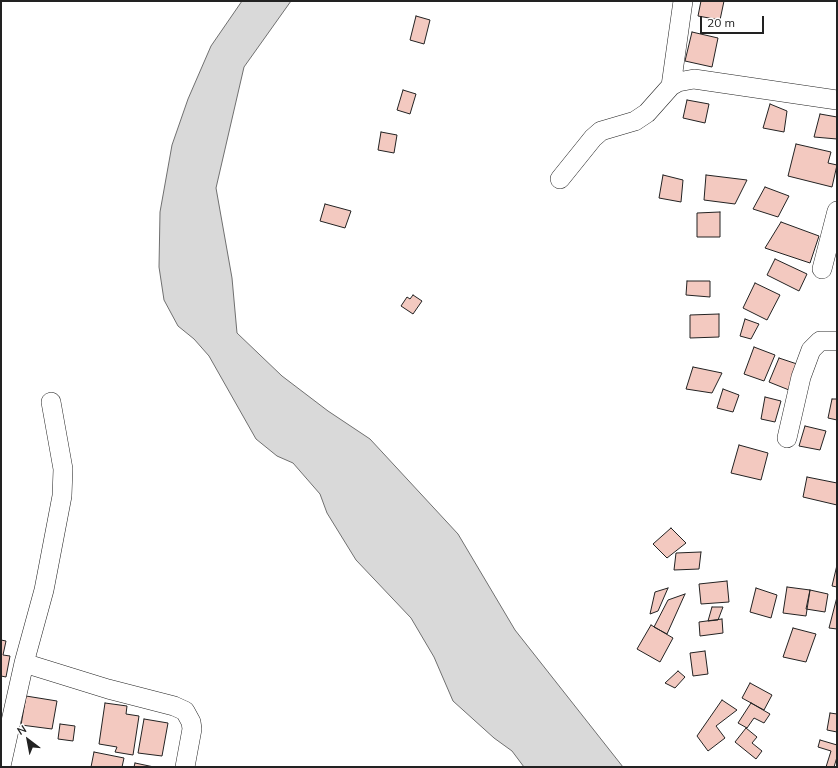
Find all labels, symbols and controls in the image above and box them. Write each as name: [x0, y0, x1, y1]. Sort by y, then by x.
scale bar: [702, 8, 766, 34]
text: 20 m: [707, 15, 735, 30]
north arrow: [8, 720, 48, 760]
text: N: [14, 722, 29, 738]

